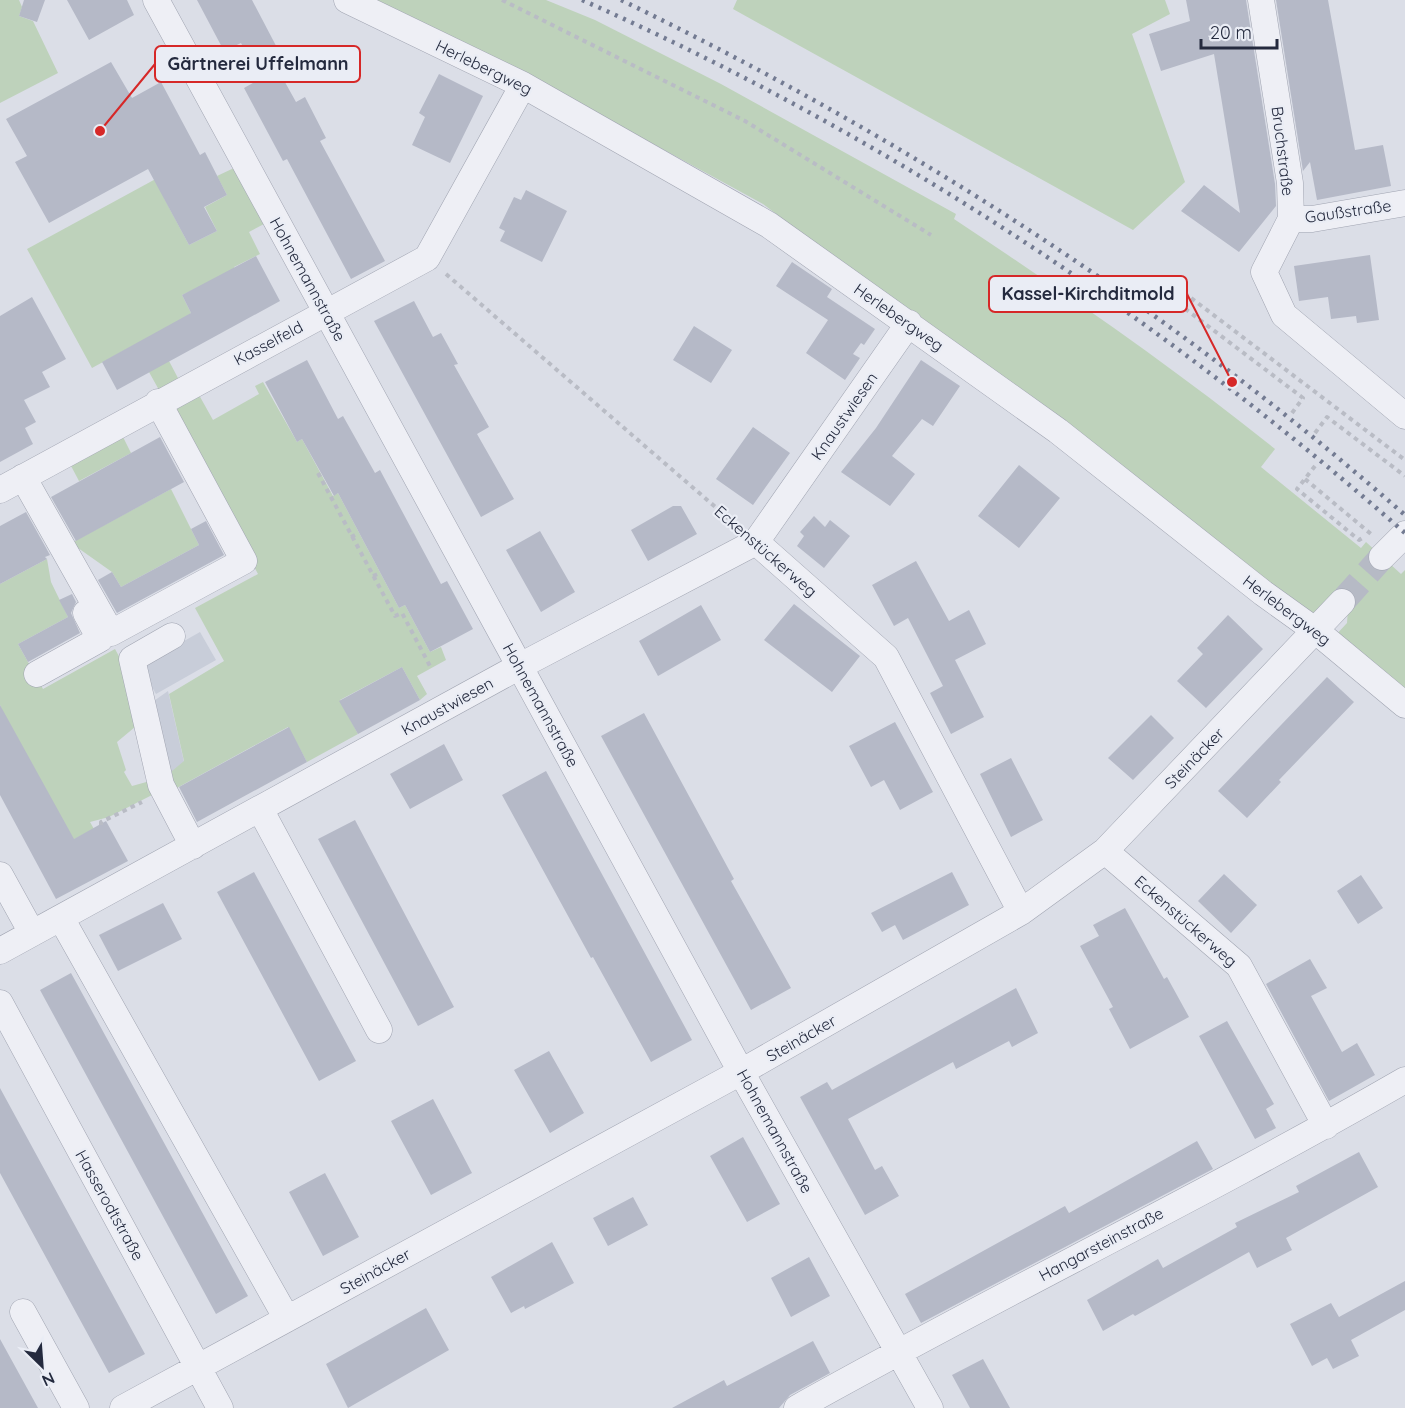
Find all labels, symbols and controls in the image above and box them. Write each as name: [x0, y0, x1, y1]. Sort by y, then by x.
scale bar: [1201, 12, 1278, 50]
text: 20 m: [1210, 21, 1252, 44]
street label: Herlebergweg: [432, 35, 536, 99]
callout: Gärtnerei Uffelmann: [155, 46, 360, 82]
text: Gärtnerei Uffelmann: [167, 52, 349, 75]
street label: Bruchstraße: [1268, 105, 1298, 197]
street label: Gaußstraße: [1304, 195, 1392, 227]
street label: Hohnemannstraße: [266, 214, 350, 344]
callout: Kassel-Kirchditmold: [989, 276, 1187, 312]
street label: Herlebergweg: [850, 279, 948, 355]
text: Kassel-Kirchditmold: [1001, 282, 1175, 305]
street label: Kasselfeld: [230, 316, 306, 370]
street label: Knaustwiesen: [806, 368, 882, 464]
street label: Eckenstückerweg: [711, 501, 821, 601]
street label: Herlebergweg: [1239, 570, 1335, 650]
street label: Hohnemannstraße: [499, 640, 583, 770]
street label: Knaustwiesen: [397, 672, 497, 740]
street label: Steinäcker: [1160, 723, 1228, 793]
street label: Eckenstückerweg: [1131, 871, 1241, 971]
street label: Steinäcker: [762, 1010, 840, 1066]
street label: Hohnemannstraße: [733, 1066, 817, 1196]
street label: Hasserodtstraße: [71, 1146, 149, 1264]
street label: Hangarsteinstraße: [1035, 1203, 1167, 1285]
street label: Steinäcker: [336, 1243, 414, 1299]
north arrow: [12, 1336, 72, 1396]
text: N: [39, 1368, 58, 1391]

